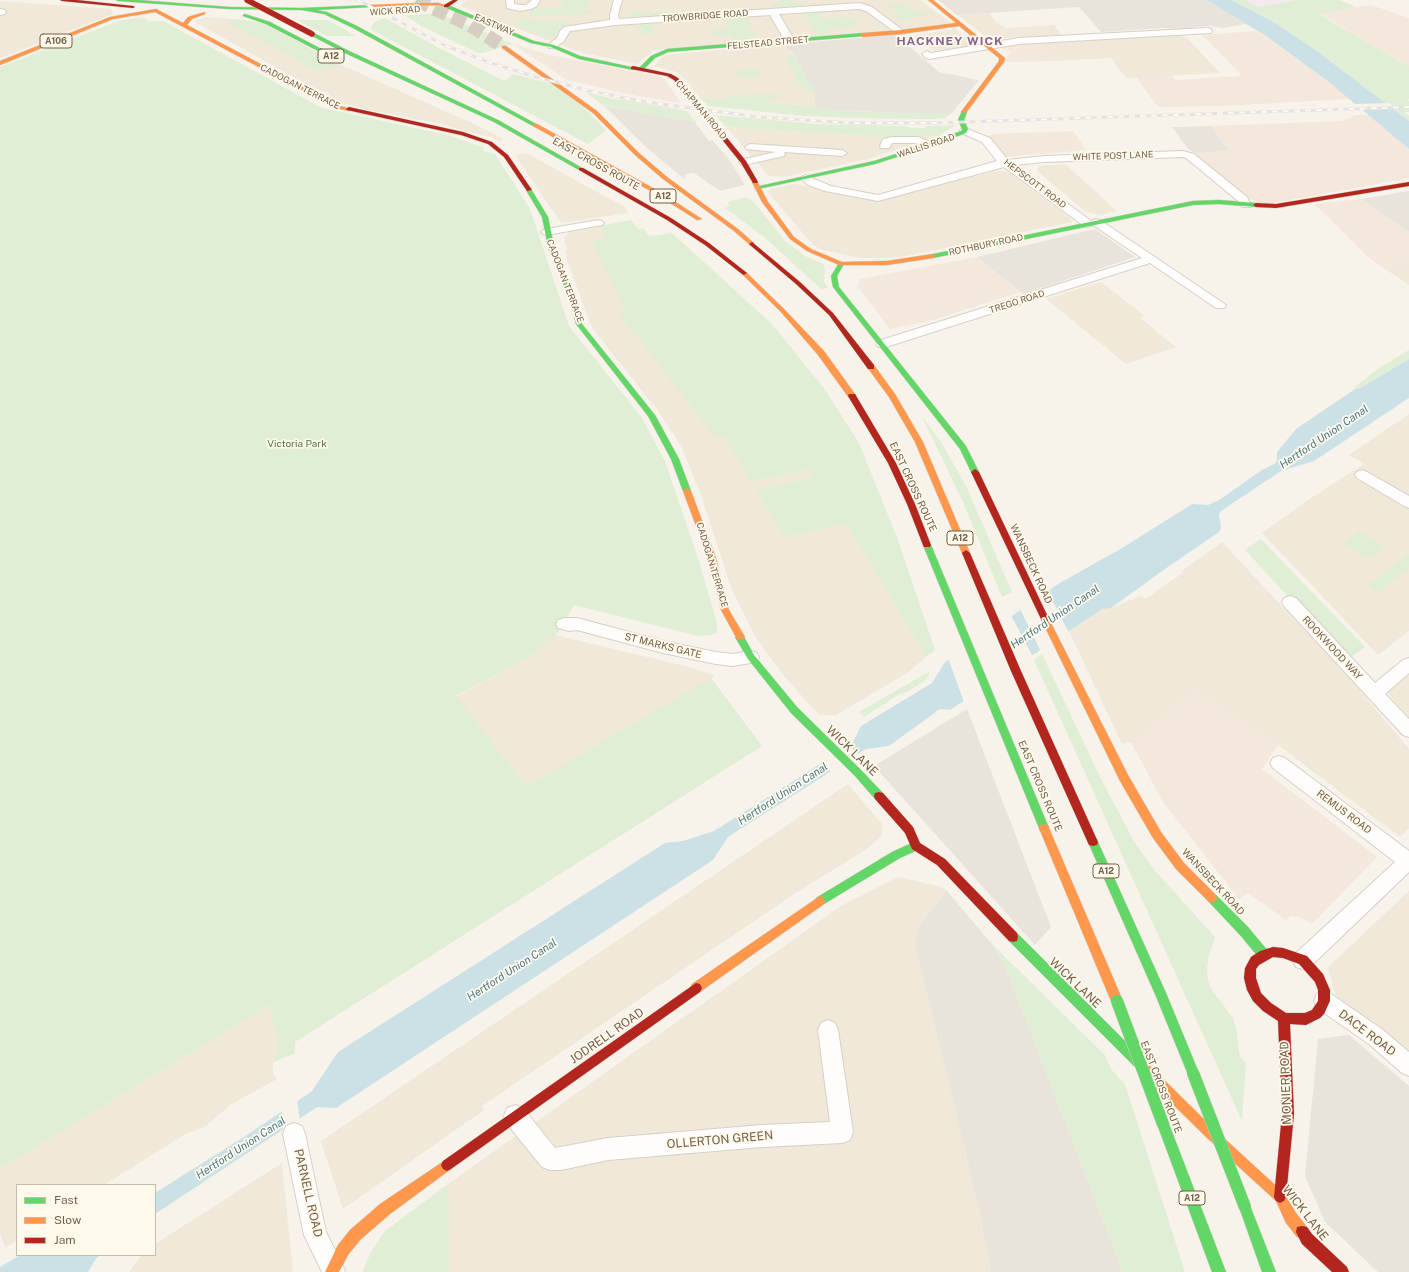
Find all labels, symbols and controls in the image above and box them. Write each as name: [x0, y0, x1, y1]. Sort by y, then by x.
street label: WICK ROAD: [369, 4, 421, 18]
street label: TROWBRIDGE ROAD: [661, 8, 749, 24]
street label: EASTWAY: [473, 12, 515, 38]
road number: A106: [40, 34, 72, 48]
street label: FELSTEAD STREET: [727, 34, 809, 52]
district label: HACKNEY WICK: [896, 34, 1004, 48]
road number: A12: [318, 49, 344, 63]
street label: CADOGAN TERRACE: [258, 62, 342, 112]
street label: CHAPMAN ROAD: [673, 78, 729, 142]
street label: WALLIS ROAD: [896, 132, 956, 160]
street label: EAST CROSS ROUTE: [550, 135, 642, 193]
street label: WHITE POST LANE: [1072, 149, 1154, 163]
street label: HEPSCOTT ROAD: [1002, 157, 1068, 211]
road number: A12: [650, 189, 676, 203]
street label: ROTHBURY ROAD: [948, 232, 1024, 258]
street label: CADOGAN TERRACE: [544, 238, 586, 324]
street label: TREGO ROAD: [988, 288, 1046, 316]
water label: Hertford Union Canal: [1277, 402, 1371, 472]
park label: Victoria Park: [267, 438, 327, 450]
street label: EAST CROSS ROUTE: [887, 440, 939, 534]
street label: CADOGAN TERRACE: [694, 521, 730, 609]
street label: WANSBECK ROAD: [1007, 522, 1055, 606]
road number: A12: [947, 531, 973, 545]
water label: Hertford Union Canal: [1008, 582, 1102, 652]
street label: ROOKWOOD WAY: [1299, 614, 1365, 682]
street label: ST MARKS GATE: [623, 631, 703, 661]
street label: WICK LANE: [823, 723, 881, 779]
street label: EAST CROSS ROUTE: [1015, 739, 1065, 833]
water label: Hertford Union Canal: [736, 760, 830, 828]
street label: REMUS ROAD: [1314, 787, 1374, 837]
street label: WANSBECK ROAD: [1179, 846, 1247, 918]
road number: A12: [1093, 864, 1119, 878]
water label: Hertford Union Canal: [465, 936, 559, 1004]
street label: WICK LANE: [1046, 955, 1104, 1011]
street label: JODRELL ROAD: [567, 1005, 647, 1067]
street label: DACE ROAD: [1336, 1007, 1398, 1059]
street label: EAST CROSS ROUTE: [1138, 1039, 1184, 1135]
street label: MONIER ROAD: [1277, 1041, 1295, 1125]
water label: Hertford Union Canal: [194, 1114, 288, 1182]
street label: OLLERTON GREEN: [666, 1128, 774, 1152]
street label: PARNELL ROAD: [291, 1147, 325, 1239]
street label: WICK LANE: [1279, 1182, 1331, 1244]
legend: [16, 1184, 156, 1256]
road number: A12: [1179, 1191, 1205, 1205]
text: Fast: [54, 1193, 78, 1207]
text: Slow: [54, 1213, 81, 1227]
text: Jam: [54, 1233, 76, 1247]

